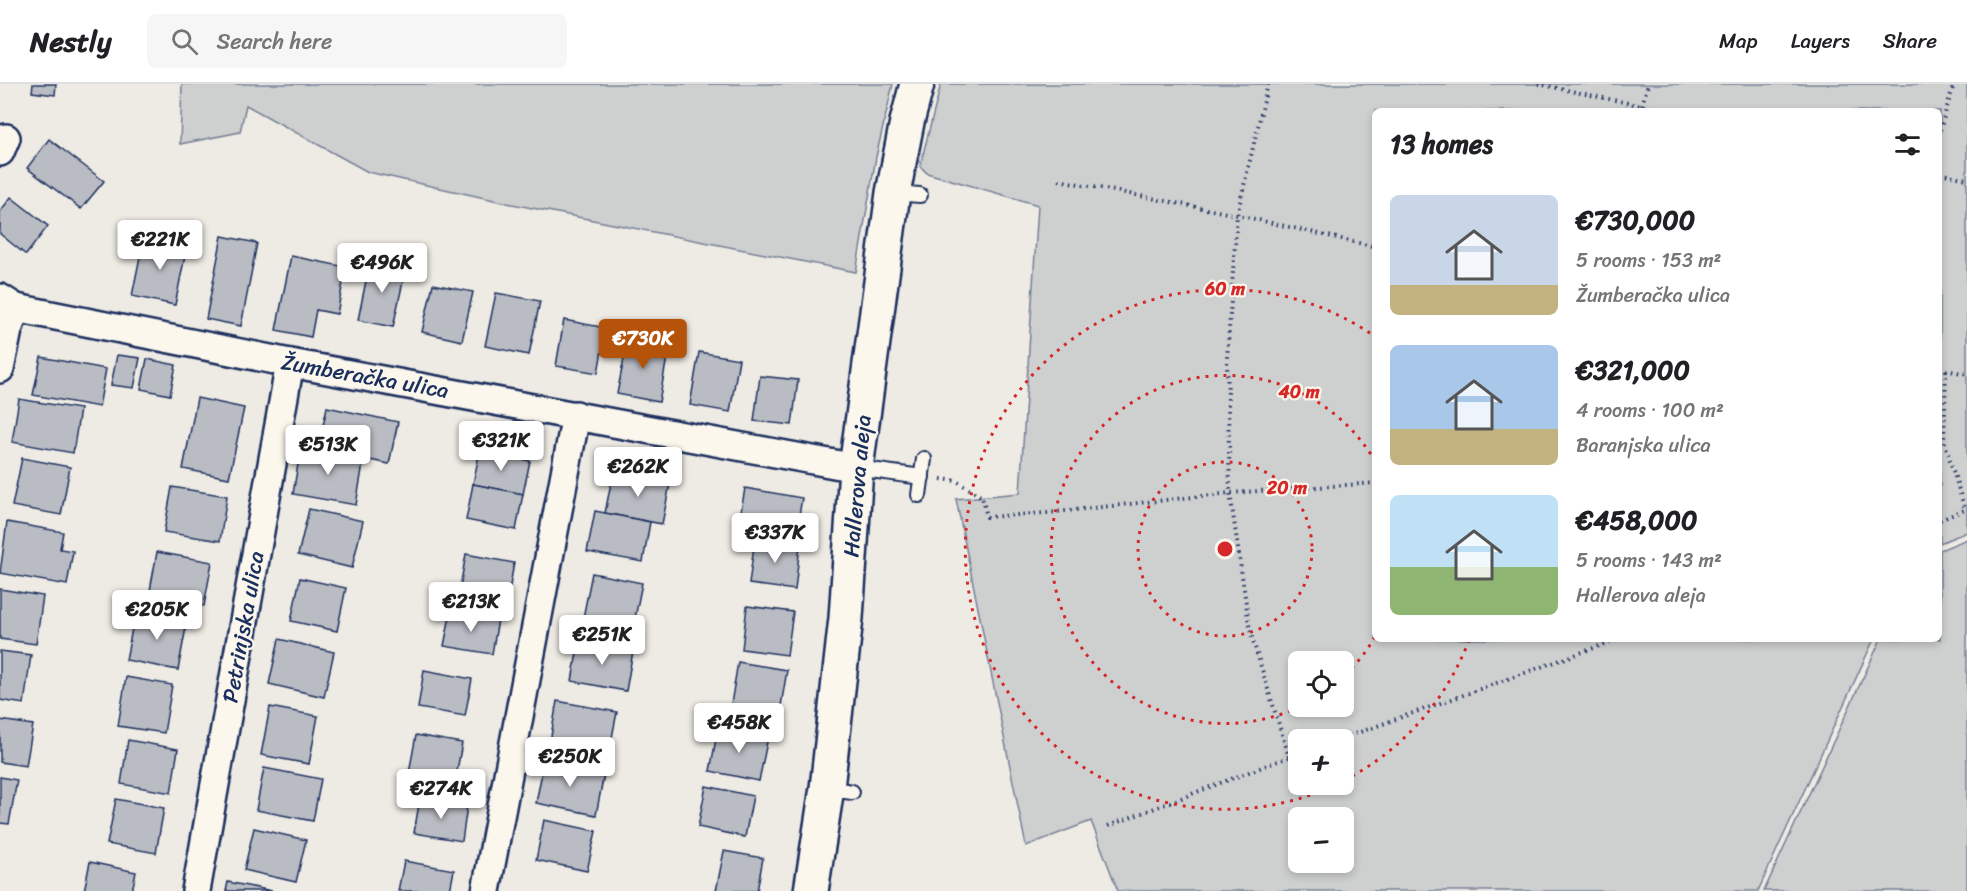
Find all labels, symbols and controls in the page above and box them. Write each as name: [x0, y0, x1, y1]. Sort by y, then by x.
search box: [147, 14, 567, 68]
text: Nestly: [30, 17, 111, 66]
text: Search here: [216, 22, 332, 61]
text: Map: [1719, 22, 1758, 60]
text: Layers: [1791, 22, 1850, 60]
text: Share: [1883, 22, 1937, 60]
icon: search: [168, 25, 201, 58]
text: 13 homes: [1390, 121, 1493, 167]
icon: filters: [1891, 128, 1924, 161]
text: €730,000: [1576, 197, 1695, 243]
icon: home: [1438, 219, 1510, 291]
pin: €221K: [118, 220, 202, 271]
text: €221K: [131, 222, 189, 257]
pin: €496K: [340, 243, 424, 294]
text: 5 rooms · 153 m²: [1576, 243, 1721, 278]
text: €496K: [351, 245, 413, 280]
text: 60 m: [1204, 273, 1245, 305]
text: Žumberačka ulica: [1576, 278, 1730, 313]
pin: €730K: [601, 319, 685, 370]
text: €730K: [613, 321, 673, 356]
street label: Žumberačka ulica: [278, 342, 452, 410]
text: €321,000: [1576, 347, 1690, 393]
icon: home: [1438, 369, 1510, 441]
text: 40 m: [1277, 376, 1320, 408]
text: 4 rooms · 100 m²: [1576, 393, 1724, 428]
street label: Hallerova aleja: [831, 413, 883, 559]
pin: €321K: [459, 421, 543, 472]
text: €321K: [473, 423, 529, 458]
pin: €513K: [286, 425, 370, 476]
text: €513K: [299, 427, 357, 462]
text: Baranjska ulica: [1576, 428, 1711, 463]
pin: €262K: [596, 447, 680, 498]
text: €262K: [608, 449, 668, 484]
text: 20 m: [1266, 472, 1307, 504]
text: €458,000: [1576, 497, 1697, 543]
pin: €337K: [733, 513, 817, 564]
text: €337K: [746, 515, 804, 550]
icon: home: [1438, 519, 1510, 591]
centre of rings: [1215, 539, 1235, 559]
text: 5 rooms · 143 m²: [1576, 543, 1722, 578]
street label: Petrinjska ulica: [210, 548, 276, 706]
text: Hallerova aleja: [1576, 578, 1706, 613]
pin: €213K: [429, 582, 513, 633]
text: €213K: [443, 584, 499, 619]
pin: €205K: [115, 590, 199, 641]
text: €205K: [126, 592, 188, 627]
pin: €251K: [560, 615, 644, 666]
text: €251K: [573, 617, 631, 652]
map controls: [1288, 651, 1354, 873]
button: locate: [1288, 651, 1354, 717]
pin: €458K: [697, 703, 781, 754]
text: €458K: [708, 705, 770, 740]
button: +: [1288, 729, 1354, 795]
pin: €250K: [528, 737, 612, 788]
text: €250K: [539, 739, 601, 774]
pin: €274K: [399, 769, 483, 820]
text: €274K: [411, 771, 471, 806]
button: −: [1288, 807, 1354, 873]

